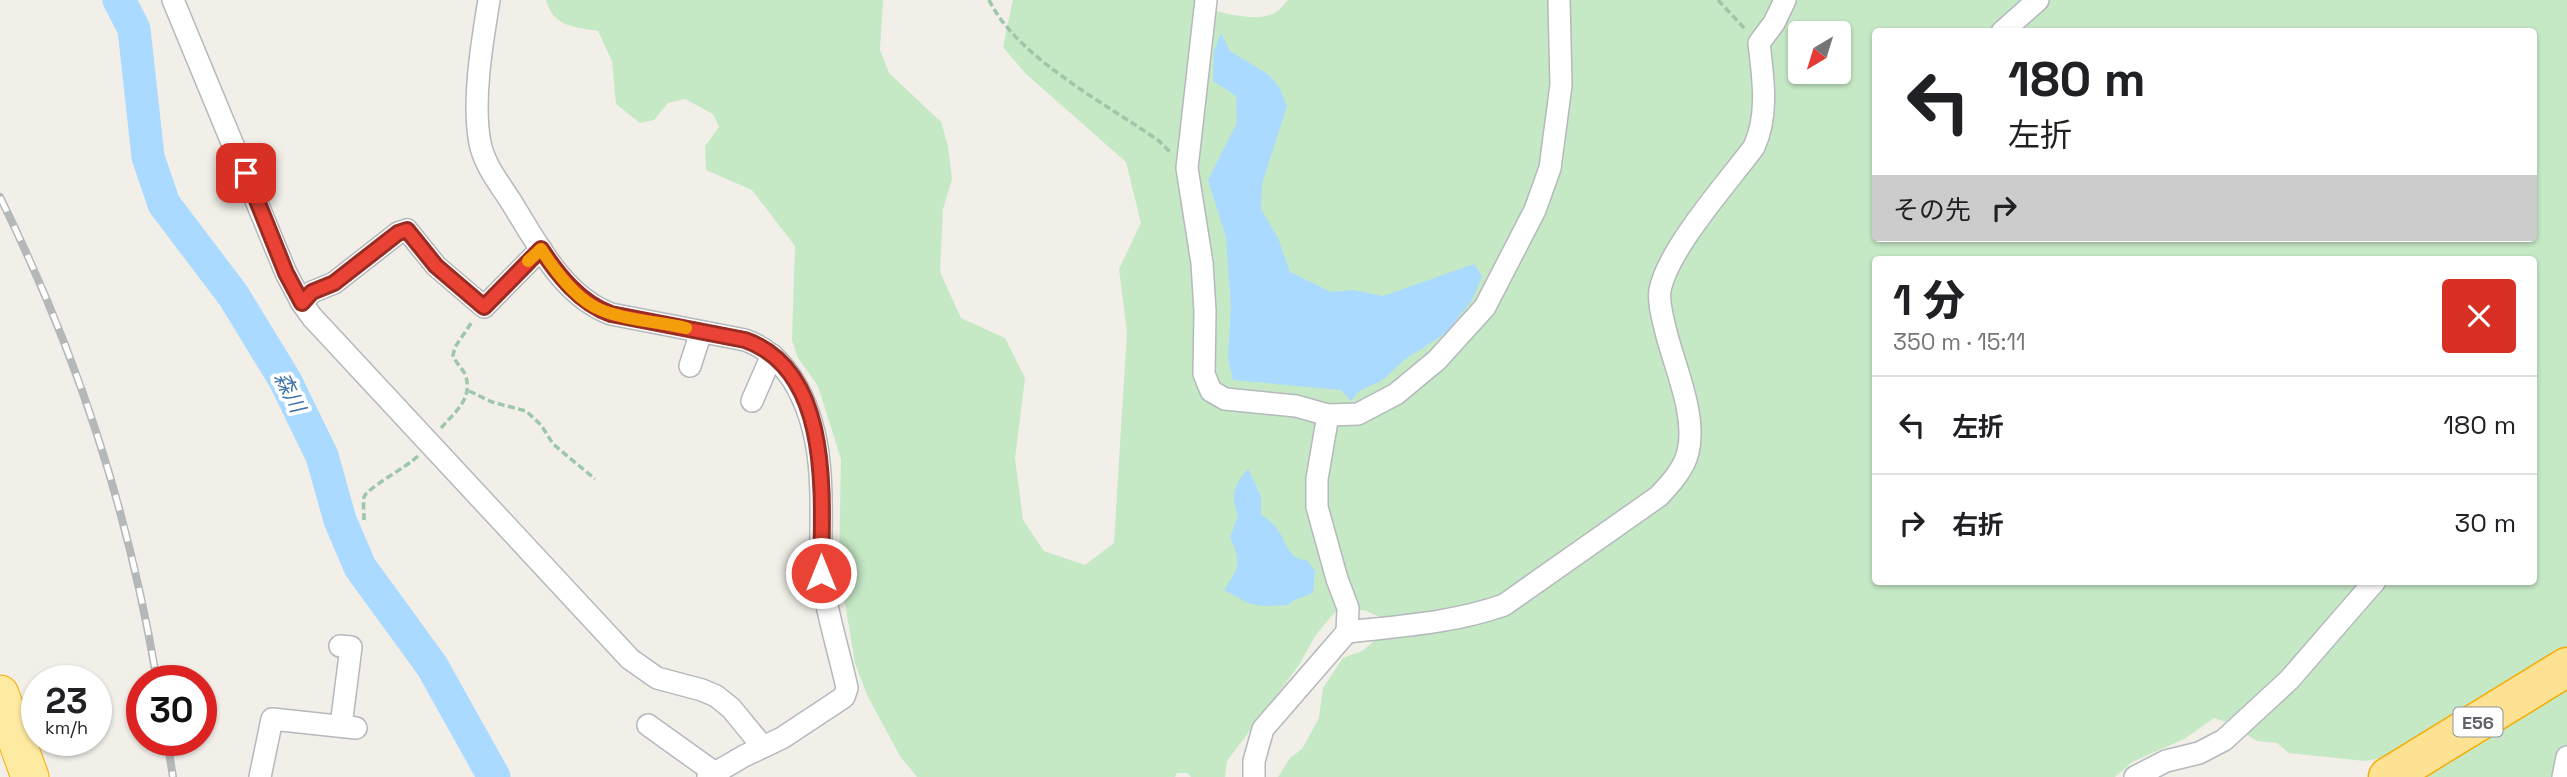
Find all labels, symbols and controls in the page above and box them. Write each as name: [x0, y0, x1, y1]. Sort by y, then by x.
north arrow: [1788, 21, 1852, 84]
map controls: [1788, 21, 1851, 84]
text: 180 m: [2008, 48, 2146, 110]
icon: left: [1893, 56, 1984, 147]
text: 左折: [2008, 115, 2072, 155]
pin: [216, 143, 276, 203]
icon: arrive: [227, 154, 265, 192]
icon: right: [1985, 189, 2023, 227]
text: その先: [1893, 193, 1971, 227]
text: 1 分: [1893, 274, 1965, 327]
button: close: [2442, 279, 2516, 353]
text: 350 m · 15:11: [1893, 327, 2026, 357]
water label: 森川: [268, 367, 312, 419]
icon: left: [1893, 406, 1931, 444]
text: 180 m: [2443, 408, 2516, 442]
text: 左折: [1952, 410, 2004, 444]
icon: right: [1893, 504, 1931, 542]
text: 30 m: [2455, 506, 2516, 540]
text: 右折: [1952, 508, 2004, 542]
position arrow: [784, 536, 858, 610]
speed limit sign: 30: [126, 665, 217, 756]
text: 23: [45, 679, 88, 723]
road number: E56: [2454, 708, 2502, 736]
text: km/h: [45, 716, 88, 739]

